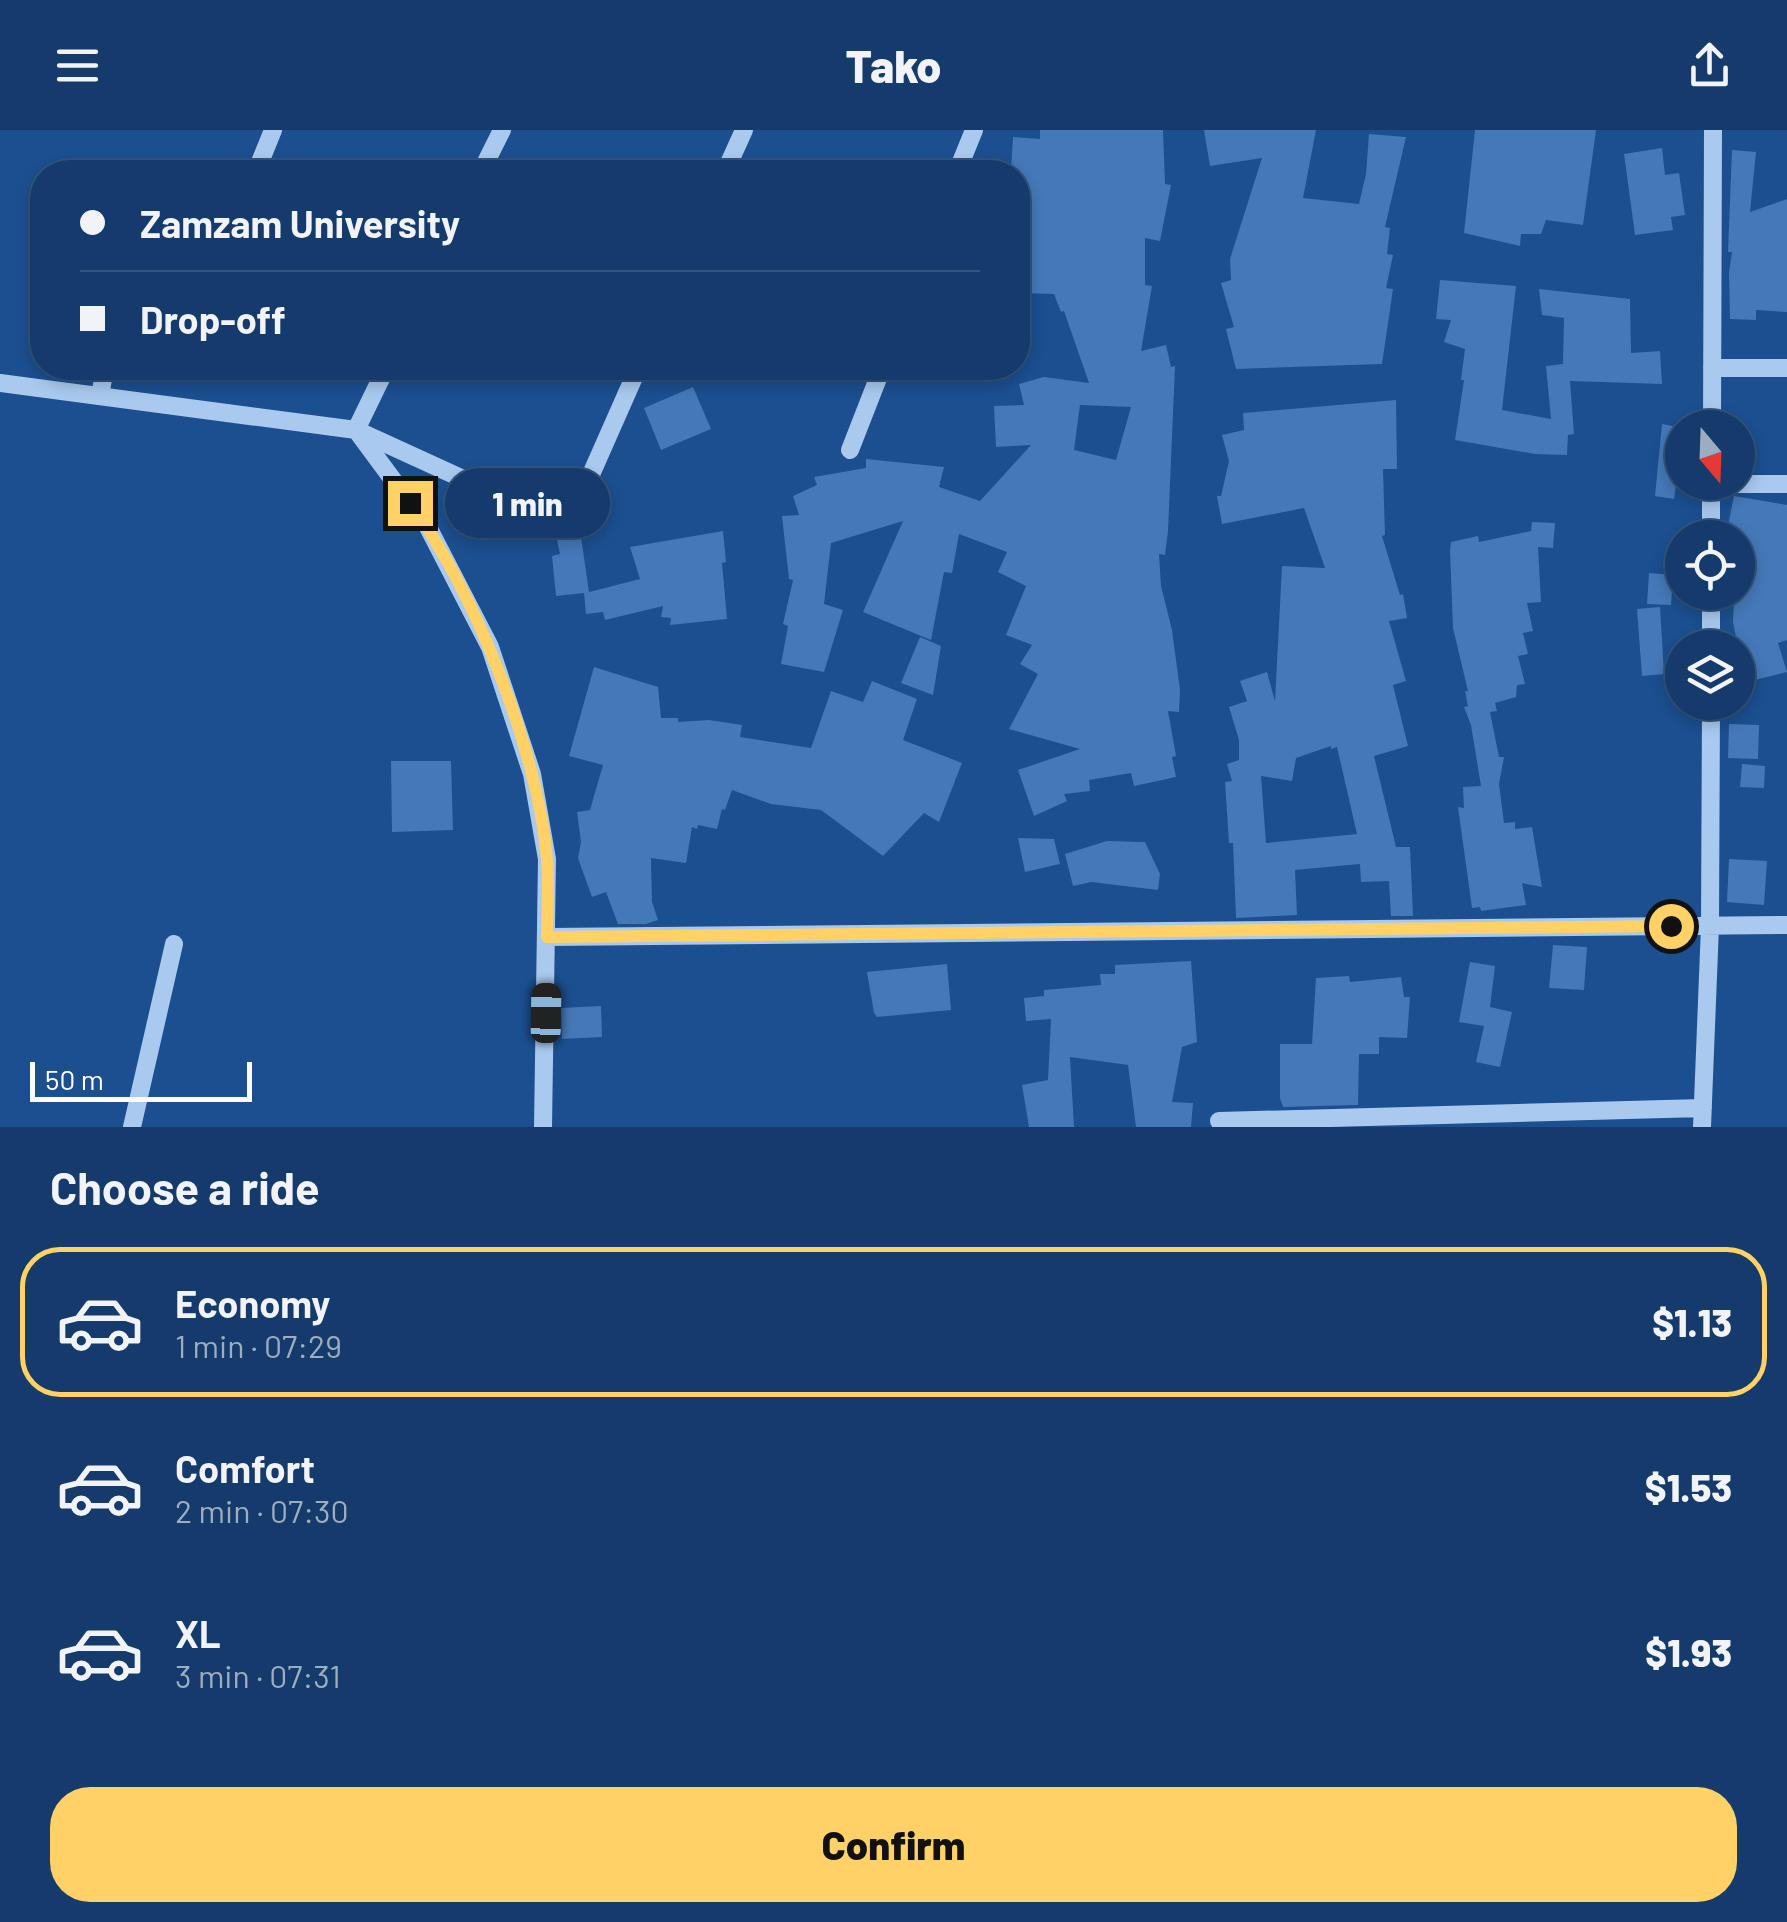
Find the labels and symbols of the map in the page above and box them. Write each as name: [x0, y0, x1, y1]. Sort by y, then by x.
north arrow: [1665, 410, 1755, 500]
callout: 1 min: [445, 468, 610, 538]
route end: [388, 481, 433, 526]
route start: [1649, 904, 1694, 949]
car: [530, 983, 562, 1043]
scale bar: [30, 1057, 252, 1101]

